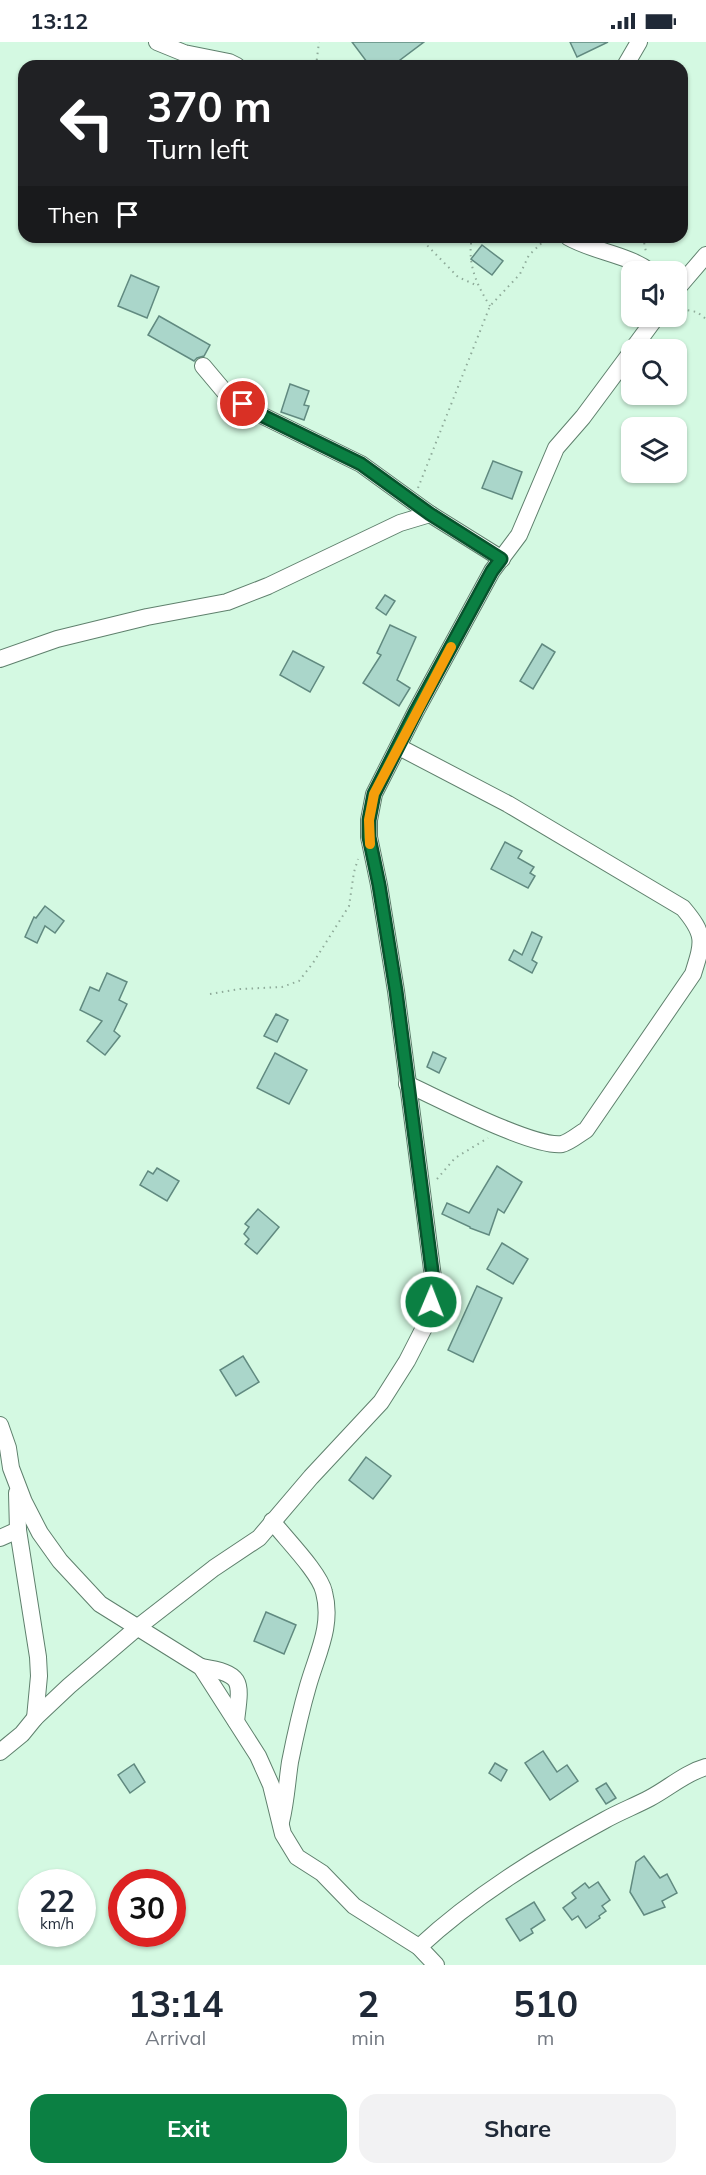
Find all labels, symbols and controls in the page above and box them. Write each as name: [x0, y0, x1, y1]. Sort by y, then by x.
text: 13:12: [30, 7, 88, 35]
text: 370 m: [147, 80, 272, 133]
icon: left: [48, 84, 126, 162]
text: Turn left: [147, 132, 249, 166]
icon: arrive: [111, 198, 144, 231]
text: Then: [48, 201, 99, 229]
map controls: [621, 261, 687, 483]
button: sound: [621, 261, 687, 327]
button: search: [621, 339, 687, 405]
pin: [217, 378, 268, 429]
icon: arrive: [226, 387, 259, 420]
button: layers: [621, 417, 687, 483]
position arrow: [399, 1270, 463, 1334]
speed limit sign: 30: [108, 1869, 186, 1947]
text: 22: [39, 1882, 75, 1920]
text: km/h: [40, 1914, 74, 1933]
text: 13:14: [128, 1981, 223, 2026]
text: 2: [357, 1981, 379, 2026]
text: 510: [513, 1981, 578, 2026]
text: Arrival: [145, 2025, 206, 2050]
text: min: [351, 2025, 385, 2050]
text: m: [537, 2025, 554, 2050]
button: Exit: [30, 2094, 347, 2163]
button: Share: [359, 2094, 676, 2163]

